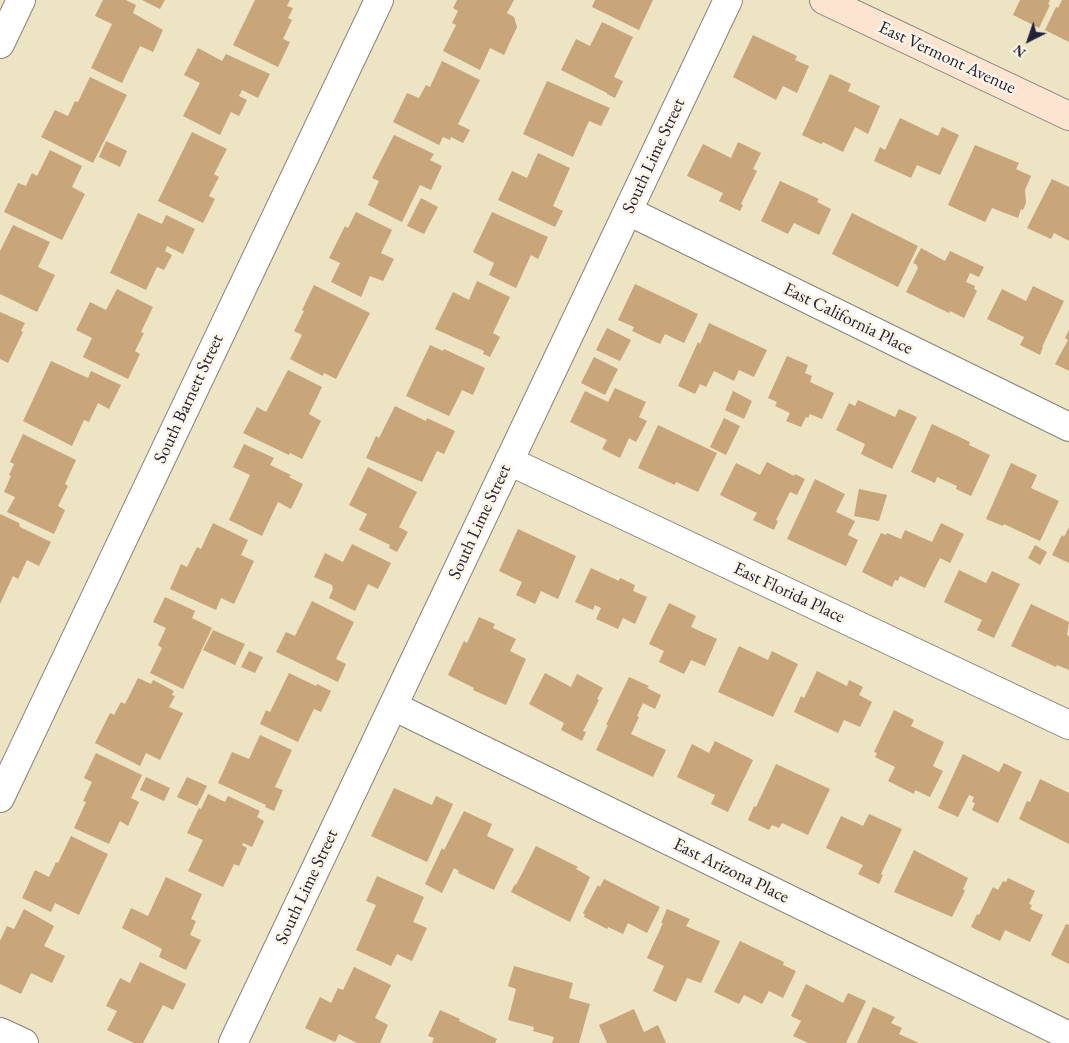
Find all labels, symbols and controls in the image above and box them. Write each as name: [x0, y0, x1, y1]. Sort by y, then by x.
north arrow: [1004, 15, 1054, 65]
street label: East Vermont Avenue: [875, 17, 1019, 99]
text: N: [1009, 41, 1029, 62]
street label: South Lime Street: [618, 95, 690, 217]
street label: East California Place: [780, 278, 916, 360]
street label: South Barnett Street: [150, 331, 228, 467]
street label: South Lime Street: [444, 461, 516, 583]
street label: East Florida Place: [730, 558, 848, 628]
street label: South Lime Street: [271, 826, 343, 948]
street label: East Arizona Place: [670, 834, 792, 908]

